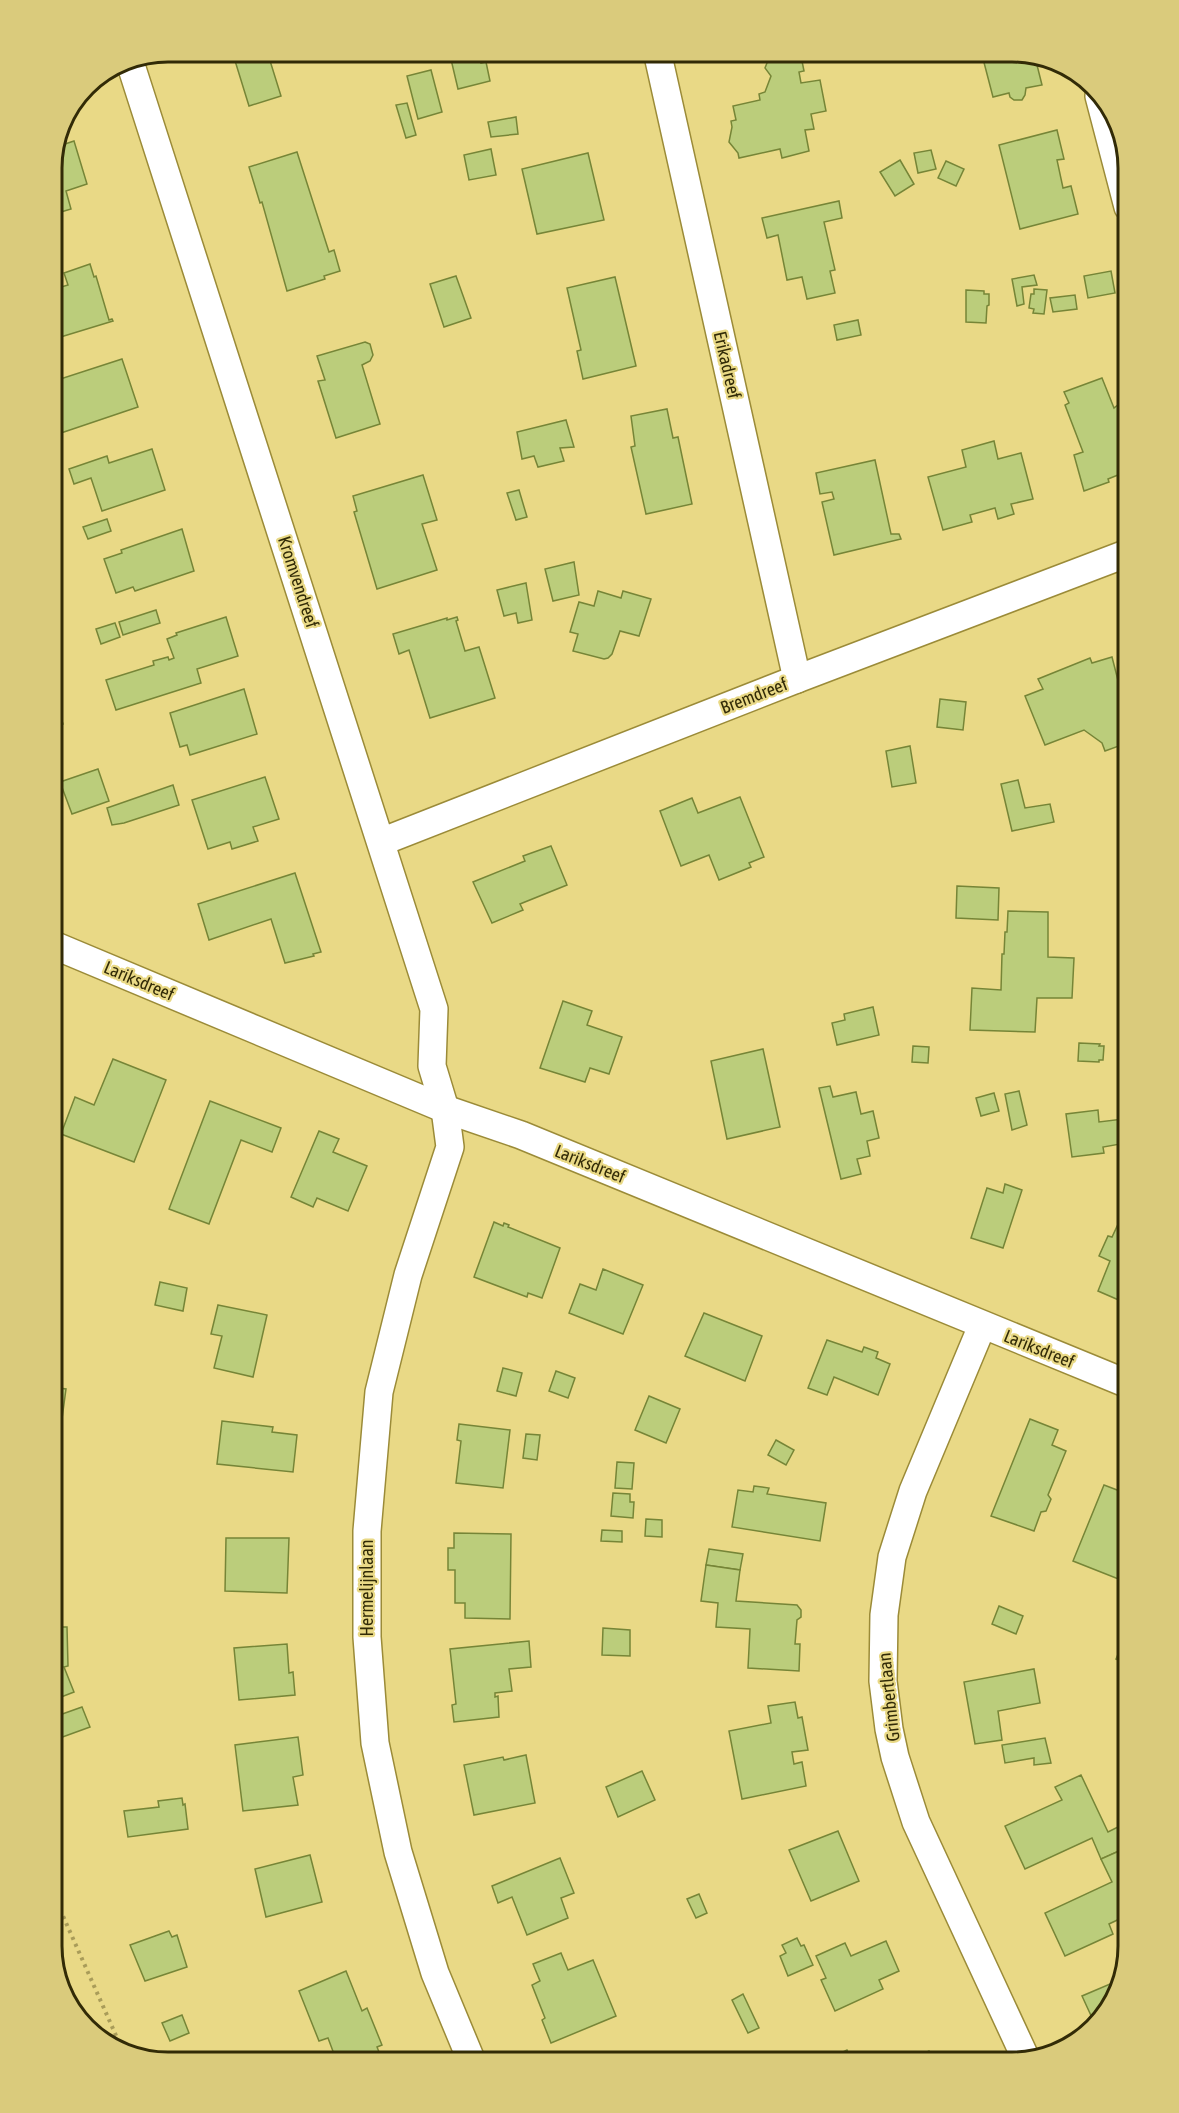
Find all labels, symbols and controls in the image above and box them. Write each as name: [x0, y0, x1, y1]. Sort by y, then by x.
street label: Erikadreef: [710, 329, 745, 401]
street label: Kromvendreef: [274, 534, 323, 630]
street label: Bremdreef: [717, 673, 790, 718]
street label: Lariksdreef: [101, 956, 177, 1005]
street label: Lariksdreef: [552, 1140, 629, 1187]
street label: Lariksdreef: [1001, 1325, 1078, 1372]
street label: Hermelijnlaan: [356, 1539, 377, 1637]
street label: Grimbertlaan: [873, 1652, 904, 1743]

